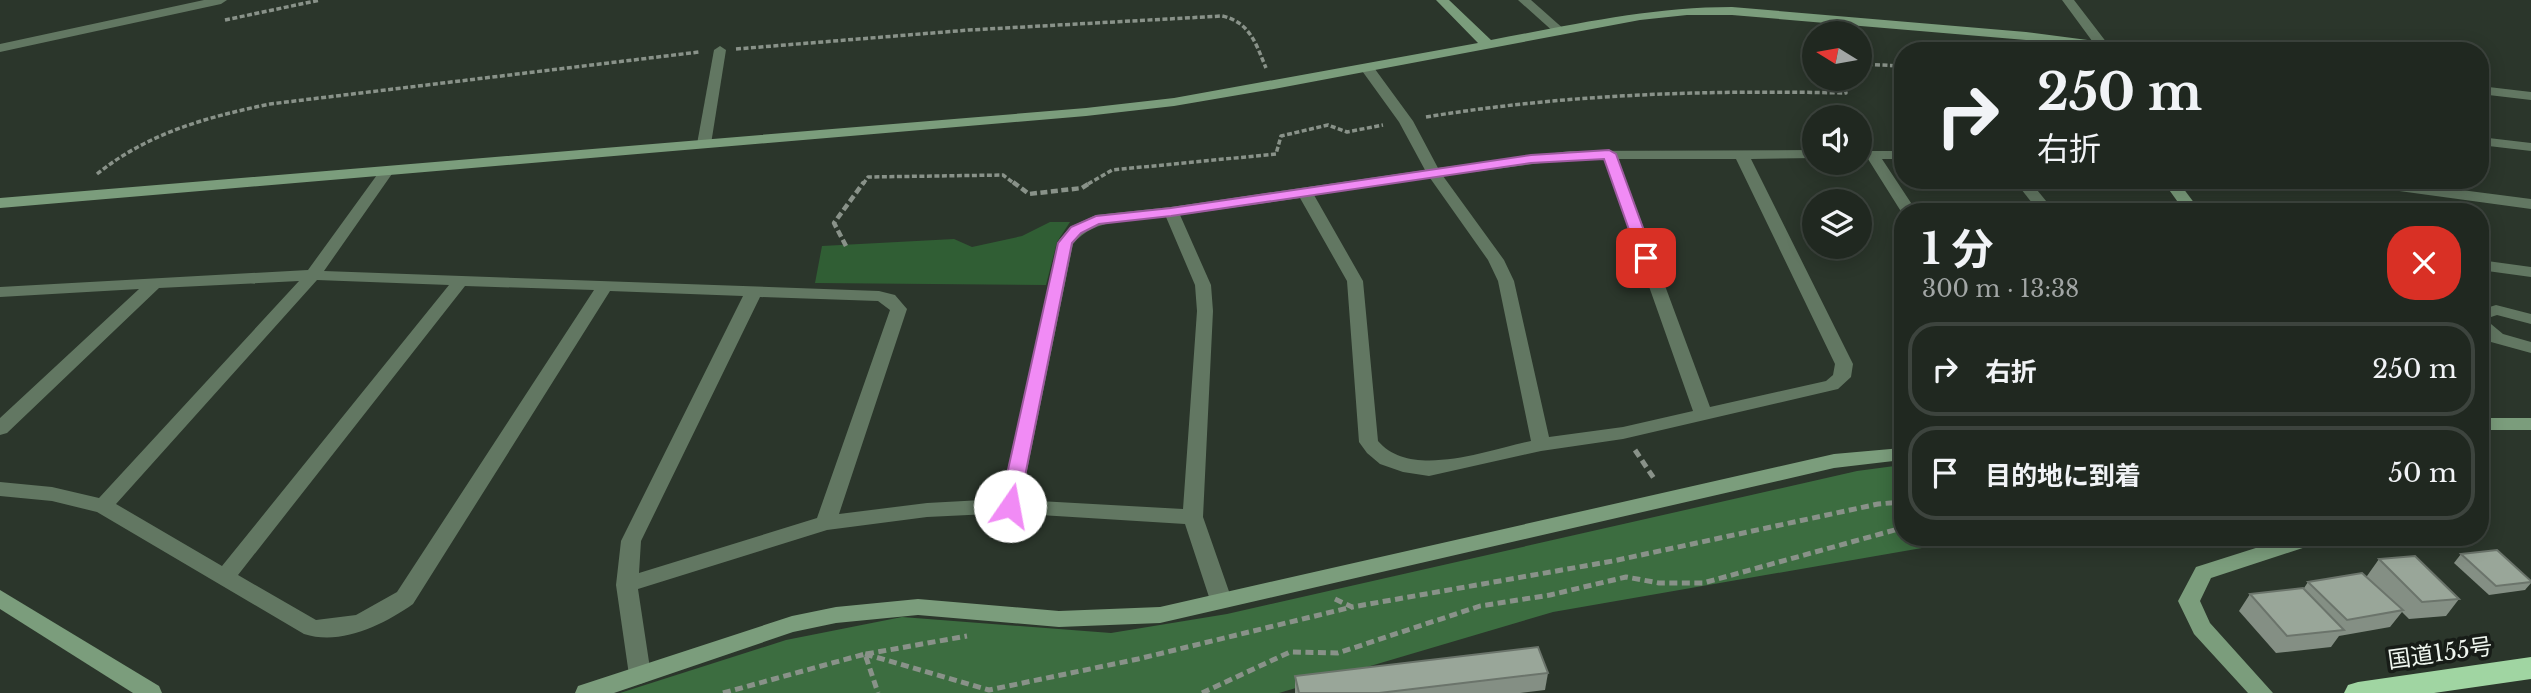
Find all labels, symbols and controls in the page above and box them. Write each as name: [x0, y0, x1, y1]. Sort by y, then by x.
north arrow: [1802, 21, 1872, 91]
map controls: [1802, 21, 1872, 259]
text: 250 m: [2037, 62, 2202, 123]
icon: right: [1922, 70, 2013, 161]
button: sound: [1802, 105, 1872, 175]
text: 右折: [2037, 129, 2101, 169]
button: layers: [1802, 189, 1872, 259]
text: 1 分: [1922, 223, 1993, 275]
button: close: [2387, 226, 2461, 300]
pin: [1616, 228, 1676, 288]
icon: arrive: [1627, 239, 1665, 277]
text: 300 m · 13:38: [1922, 275, 2079, 303]
icon: right: [1926, 350, 1964, 388]
text: 250 m: [2372, 353, 2457, 385]
text: 右折: [1985, 356, 2037, 388]
icon: arrive: [1926, 454, 1964, 492]
text: 50 m: [2388, 457, 2457, 489]
text: 目的地に到着: [1985, 460, 2141, 492]
position arrow: [973, 469, 1047, 543]
street label: 国道155号: [2386, 632, 2494, 674]

